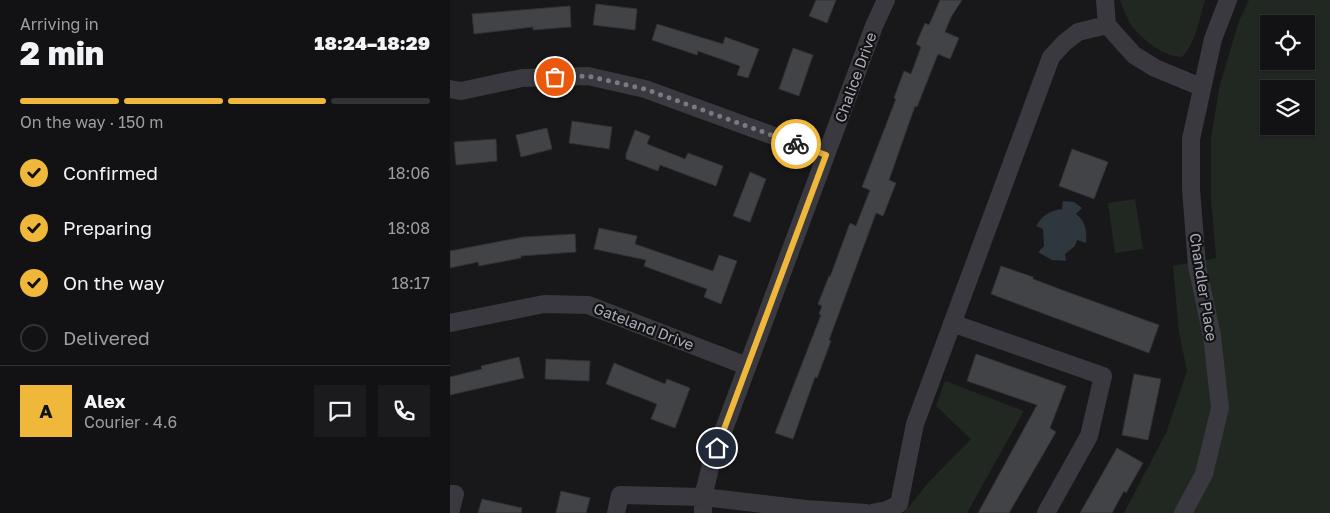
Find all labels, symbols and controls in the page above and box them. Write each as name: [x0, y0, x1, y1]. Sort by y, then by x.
text: Arriving in: [20, 14, 99, 34]
map controls: [1260, 15, 1315, 135]
button: locate: [1260, 15, 1315, 70]
street label: Chalice Drive: [830, 29, 880, 124]
text: 18:24–18:29: [314, 31, 430, 54]
text: 2 min: [20, 34, 104, 72]
pin: [534, 56, 576, 98]
icon: bag: [541, 63, 569, 91]
button: layers: [1260, 80, 1315, 135]
text: On the way · 150 m: [20, 112, 163, 132]
courier: [771, 119, 821, 169]
icon: bike: [782, 130, 810, 158]
icon: check: [20, 159, 48, 187]
text: Confirmed: [63, 161, 158, 184]
text: 18:06: [388, 163, 430, 183]
icon: check: [20, 214, 48, 242]
text: Preparing: [63, 216, 152, 239]
text: 18:08: [388, 218, 430, 238]
street label: Chandler Place: [1187, 232, 1221, 343]
icon: check: [20, 269, 48, 297]
text: On the way: [63, 271, 165, 294]
text: 18:17: [391, 273, 430, 293]
street label: Gateland Drive: [591, 299, 697, 354]
text: Delivered: [63, 326, 150, 349]
button: chat: [314, 385, 366, 437]
button: phone: [378, 385, 430, 437]
text: Alex: [84, 389, 125, 412]
text: A: [39, 399, 53, 422]
text: Courier · 4.6: [84, 412, 177, 432]
pin: [696, 427, 738, 469]
icon: home: [703, 434, 731, 462]

